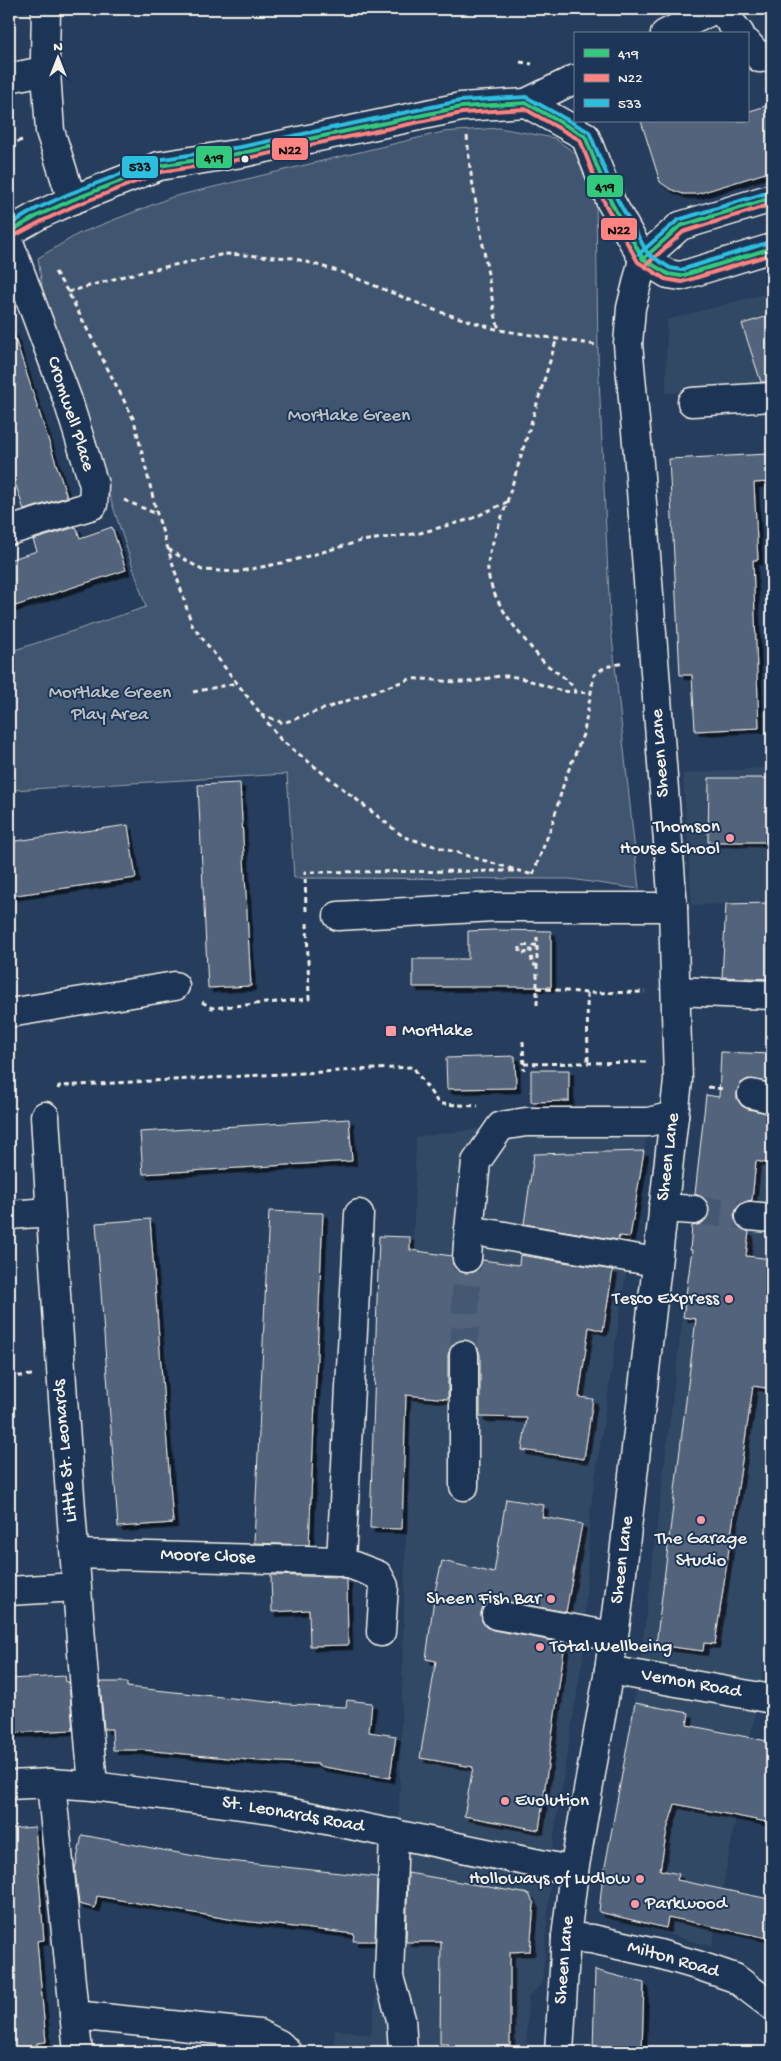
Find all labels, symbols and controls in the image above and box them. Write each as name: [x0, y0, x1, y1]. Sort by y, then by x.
north arrow: [32, 32, 82, 82]
legend: [574, 32, 748, 122]
text: N: [53, 39, 63, 56]
text: 419: [618, 46, 639, 64]
text: N22: [618, 70, 643, 88]
text: 533: [618, 96, 642, 114]
line badge: N22: [271, 137, 309, 161]
text: N22: [279, 143, 302, 160]
line badge: 419: [195, 145, 233, 169]
text: 419: [203, 151, 224, 168]
unlabelled marker: [240, 154, 250, 164]
line badge: 533: [121, 155, 159, 179]
text: 533: [129, 160, 151, 177]
line badge: 419: [586, 174, 624, 198]
text: 419: [594, 180, 615, 197]
line badge: N22: [600, 217, 638, 241]
text: N22: [608, 223, 631, 240]
street label: Cromwell Place: [41, 354, 99, 474]
park label: Mortlake Green: [288, 405, 410, 428]
park label: Mortlake Green Play Area: [49, 682, 171, 727]
street label: Sheen Lane: [646, 708, 676, 798]
place label: Thomson House School: [620, 816, 720, 861]
marker: Thomson House School: [724, 832, 736, 844]
place label: Mortlake: [402, 1020, 473, 1043]
marker: Mortlake: [384, 1024, 398, 1038]
street label: Sheen Lane: [652, 1111, 686, 1202]
place label: Tesco Express: [611, 1288, 720, 1311]
marker: Tesco Express: [723, 1293, 735, 1305]
street label: Little St. Leonards: [48, 1378, 84, 1523]
street label: Sheen Lane: [606, 1514, 640, 1605]
marker: The Garage Studio: [695, 1514, 707, 1526]
place label: The Garage Studio: [654, 1528, 747, 1573]
street label: Moore Close: [160, 1544, 256, 1570]
place label: Sheen Fish Bar: [426, 1588, 543, 1611]
marker: Sheen Fish Bar: [545, 1593, 557, 1605]
place label: Total Wellbeing: [549, 1636, 672, 1659]
marker: Total Wellbeing: [534, 1641, 546, 1653]
street label: Vernon Road: [638, 1664, 745, 1704]
place label: Evolution: [515, 1790, 589, 1813]
street label: St. Leonards Road: [220, 1791, 368, 1839]
marker: Evolution: [499, 1795, 511, 1807]
place label: Holloways of Ludlow: [469, 1868, 630, 1891]
marker: Holloways of Ludlow: [634, 1873, 646, 1885]
place label: Parkwood: [644, 1893, 729, 1916]
marker: Parkwood: [629, 1898, 641, 1910]
street label: Sheen Lane: [550, 1915, 580, 2005]
street label: Milton Road: [625, 1936, 723, 1985]

